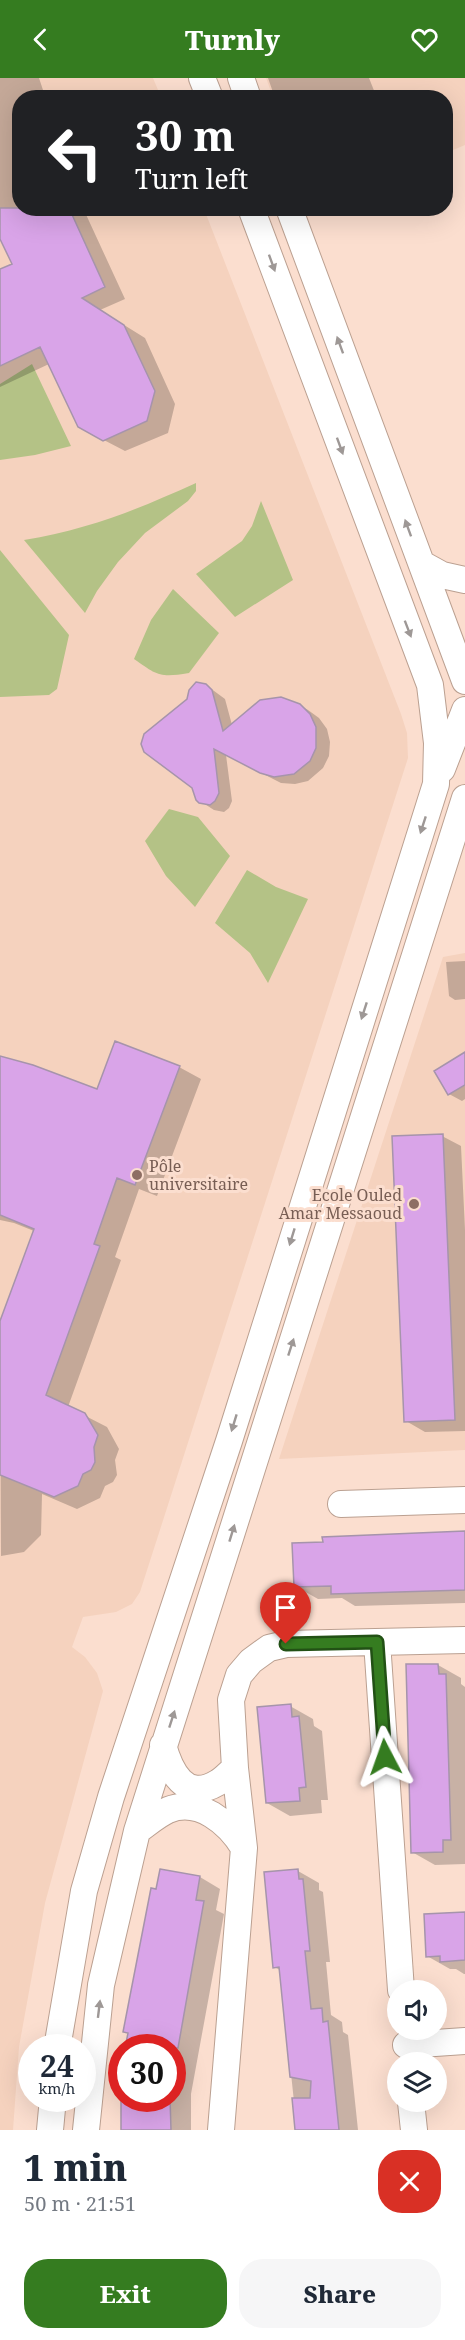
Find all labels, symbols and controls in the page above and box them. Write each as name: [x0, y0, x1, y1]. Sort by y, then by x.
text: Turnly: [185, 21, 280, 58]
icon: back: [24, 23, 57, 56]
icon: heart: [408, 23, 441, 56]
text: 30 m: [135, 106, 235, 163]
icon: left: [36, 114, 114, 192]
text: Turn left: [135, 160, 248, 197]
one-way arrow: [267, 254, 277, 272]
one-way arrow: [335, 336, 345, 354]
one-way arrow: [336, 437, 345, 455]
one-way arrow: [403, 519, 413, 537]
one-way arrow: [404, 620, 414, 638]
one-way arrow: [418, 816, 427, 834]
one-way arrow: [358, 1002, 368, 1020]
place label: Pôle universitaire: [149, 1155, 248, 1195]
marker: Pôle universitaire: [130, 1168, 144, 1182]
place label: Ecole Ouled Amar Messaoud: [279, 1184, 402, 1224]
marker: Ecole Ouled Amar Messaoud: [407, 1197, 421, 1211]
one-way arrow: [287, 1228, 296, 1246]
one-way arrow: [286, 1338, 296, 1356]
one-way arrow: [229, 1414, 238, 1432]
one-way arrow: [228, 1524, 237, 1542]
pin: [260, 1582, 311, 1644]
icon: arrive: [269, 1591, 302, 1624]
one-way arrow: [167, 1710, 177, 1728]
position arrow: [353, 1725, 417, 1789]
map controls: [387, 1980, 447, 2112]
button: sound: [387, 1980, 447, 2040]
one-way arrow: [94, 2000, 103, 2019]
speed limit sign: 30: [108, 2034, 186, 2112]
text: 24: [40, 2045, 74, 2086]
button: layers: [387, 2052, 447, 2112]
text: km/h: [39, 2078, 75, 2098]
text: 1 min: [24, 2143, 127, 2192]
button: close: [378, 2150, 441, 2213]
text: 50 m · 21:51: [24, 2190, 136, 2217]
button: Exit: [24, 2259, 227, 2328]
button: Share: [239, 2259, 441, 2328]

